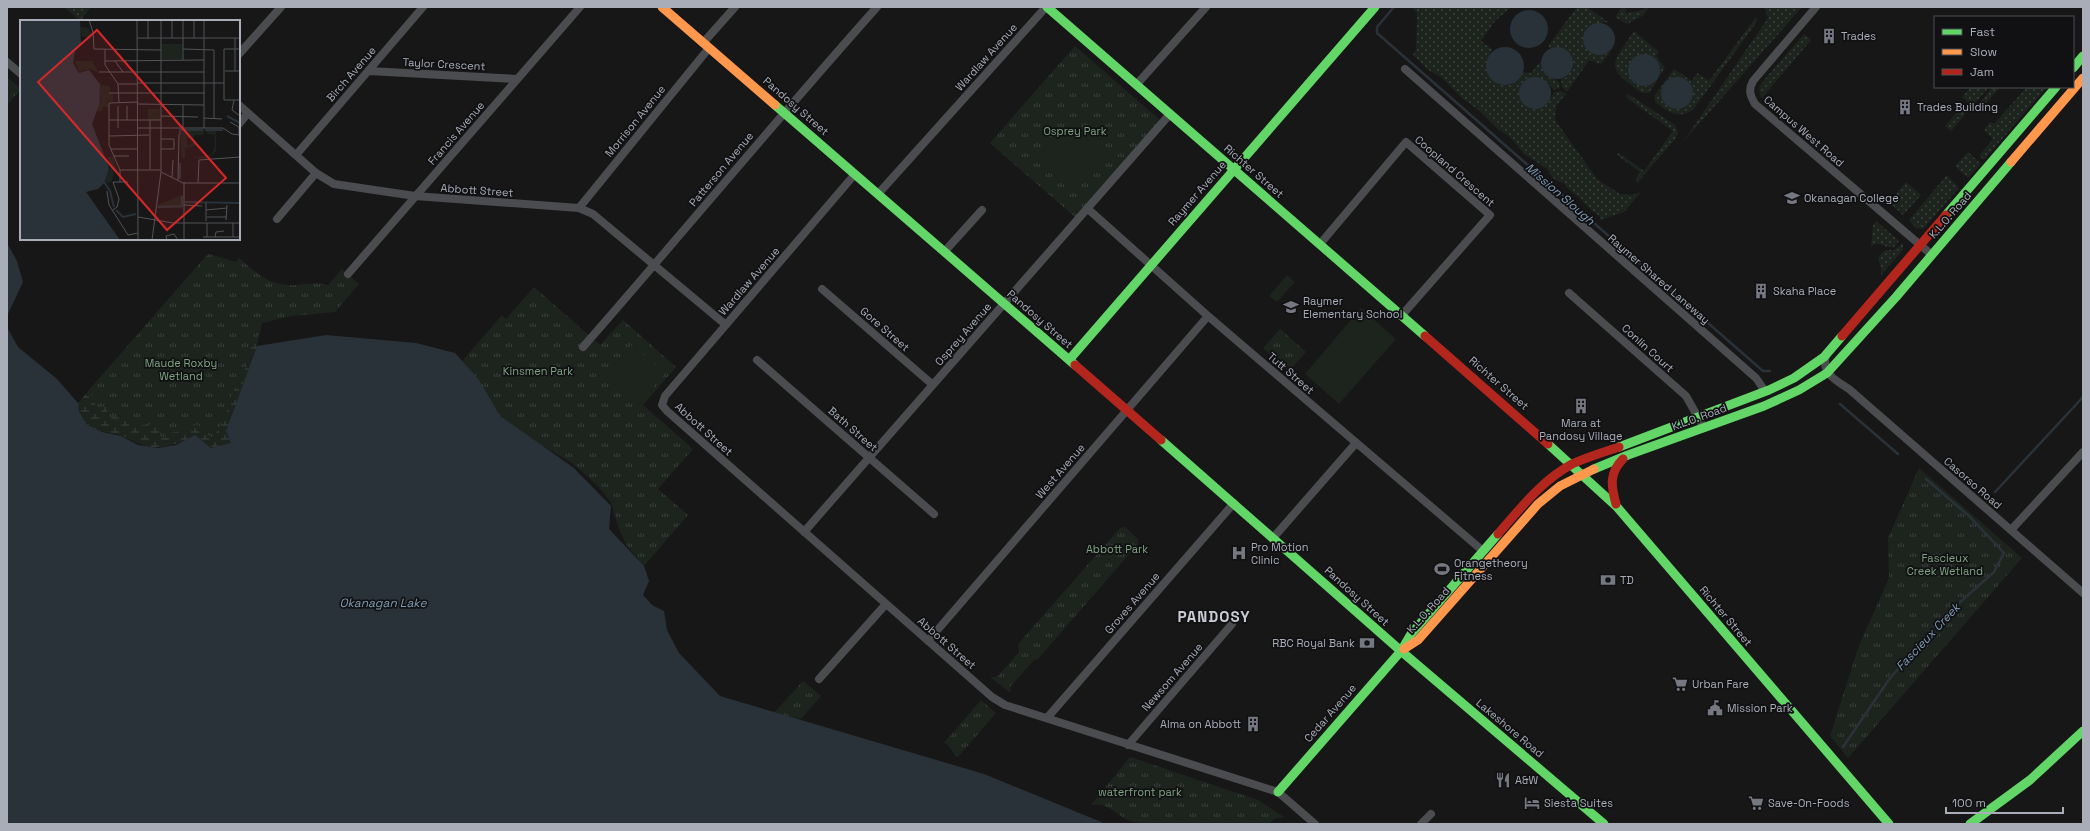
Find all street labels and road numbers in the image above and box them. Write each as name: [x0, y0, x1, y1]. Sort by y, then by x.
street label: Wardlaw Avenue: [952, 20, 1020, 94]
street label: Birch Avenue: [323, 43, 379, 105]
street label: Taylor Crescent: [402, 55, 486, 73]
street label: Pandosy Street: [760, 74, 832, 138]
street label: Morrison Avenue: [602, 82, 668, 160]
street label: Campus West Road: [1761, 92, 1847, 170]
street label: Francis Avenue: [425, 98, 487, 168]
street label: Patterson Avenue: [686, 129, 756, 209]
street label: Coopland Crescent: [1412, 132, 1498, 210]
street label: Richter Street: [1221, 141, 1287, 201]
street label: Raymer Avenue: [1165, 158, 1229, 228]
street label: Abbott Street: [440, 180, 514, 200]
street label: K.L.O. Road: [1926, 189, 1974, 241]
street label: Raymer Shared Laneway: [1605, 231, 1713, 327]
street label: Wardlaw Avenue: [715, 244, 783, 318]
street label: Pandosy Street: [1004, 287, 1076, 351]
street label: Osprey Avenue: [932, 300, 994, 368]
street label: Gore Street: [857, 304, 913, 354]
street label: Conlin Court: [1619, 321, 1677, 375]
street label: Tutt Street: [1265, 349, 1317, 397]
street label: Richter Street: [1466, 353, 1532, 413]
street label: Abbott Street: [672, 399, 736, 459]
street label: K.L.O. Road: [1670, 401, 1728, 433]
street label: Bath Street: [825, 404, 881, 454]
street label: West Avenue: [1032, 441, 1088, 501]
street label: Casorso Road: [1941, 454, 2005, 512]
street label: Pandosy Street: [1322, 563, 1392, 629]
street label: Groves Avenue: [1101, 569, 1163, 637]
street label: Richter Street: [1697, 583, 1755, 649]
street label: K.L.O. Road: [1404, 584, 1452, 636]
street label: Abbott Street: [915, 614, 979, 672]
street label: Newsom Avenue: [1138, 640, 1206, 714]
street label: Cedar Avenue: [1301, 681, 1359, 745]
street label: Lakeshore Road: [1473, 696, 1547, 760]

